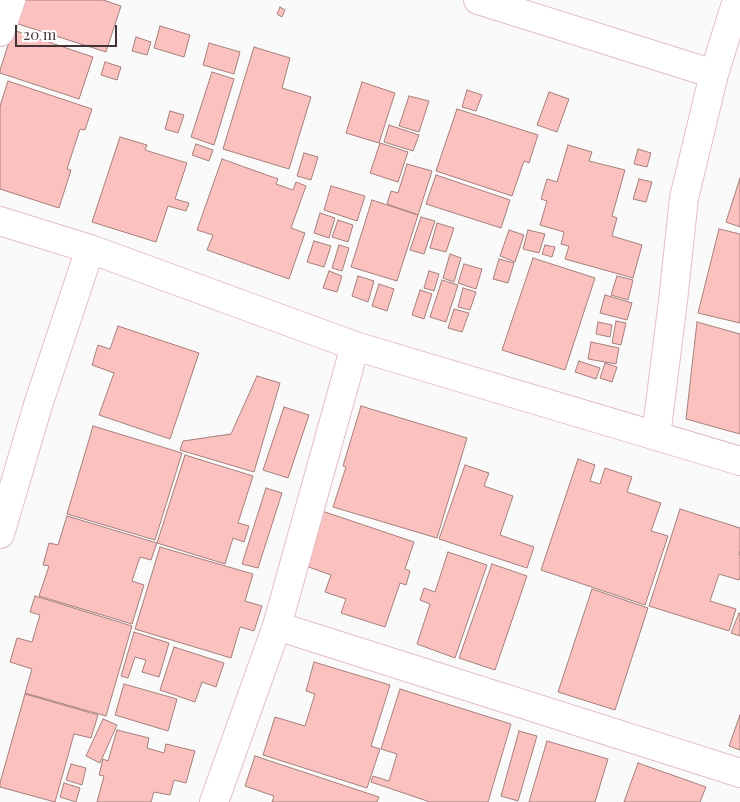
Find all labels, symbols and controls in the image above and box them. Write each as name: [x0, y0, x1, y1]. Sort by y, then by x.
scale bar: [18, 15, 120, 47]
text: 20 m: [23, 24, 56, 44]

